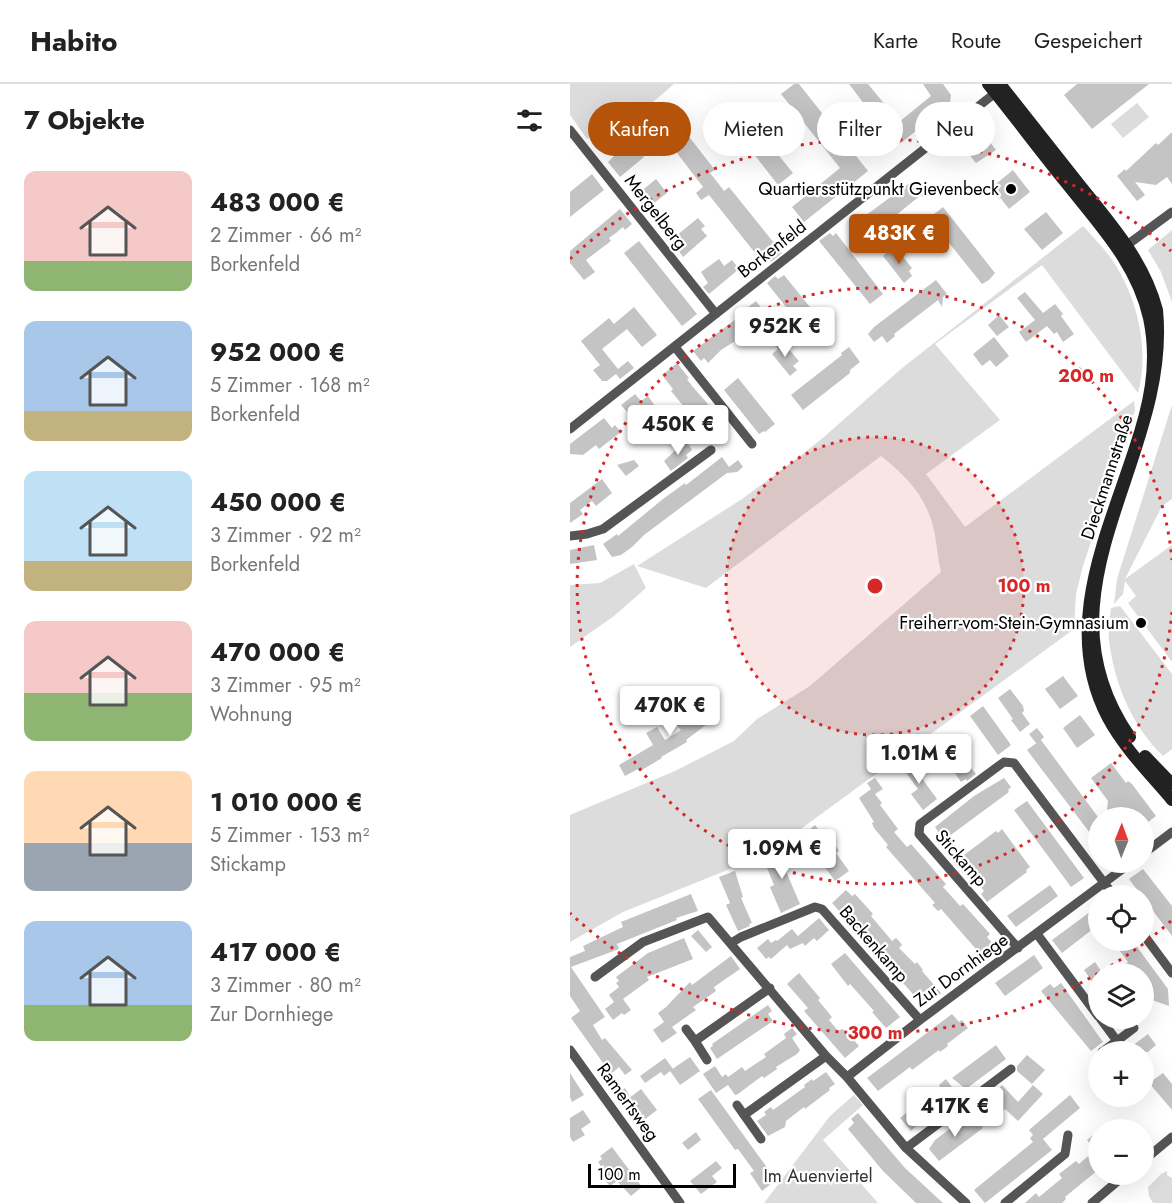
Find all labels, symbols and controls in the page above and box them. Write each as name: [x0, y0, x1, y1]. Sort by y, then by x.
text: Habito: [30, 21, 118, 62]
text: Karte: [873, 26, 918, 56]
text: Route: [951, 26, 1001, 56]
text: Gespeichert: [1034, 26, 1142, 56]
text: 7 Objekte: [24, 101, 145, 139]
chip: Kaufen: [588, 102, 691, 156]
chip: Mieten: [703, 102, 805, 156]
chip: Filter: [817, 102, 903, 156]
chip: Neu: [915, 102, 995, 156]
icon: filters: [513, 104, 546, 137]
street label: Mergelberg: [618, 169, 694, 255]
place label: Quartiersstützpunkt Gievenbeck: [758, 176, 999, 202]
marker: Quartiersstützpunkt Gievenbeck: [1004, 182, 1018, 196]
text: 483 000 €: [210, 183, 345, 221]
icon: home: [72, 195, 144, 267]
street label: Borkenfeld: [732, 214, 812, 284]
pin: 483K €: [850, 214, 948, 265]
text: 483K €: [863, 219, 935, 248]
text: 2 Zimmer · 66 m²: [210, 221, 361, 250]
text: Borkenfeld: [210, 250, 300, 279]
pin: 952K €: [736, 307, 834, 358]
text: 952K €: [749, 312, 821, 341]
text: 952 000 €: [210, 333, 346, 371]
icon: home: [72, 345, 144, 417]
text: 200 m: [1058, 363, 1114, 389]
text: 5 Zimmer · 168 m²: [210, 371, 370, 400]
text: Borkenfeld: [210, 400, 300, 429]
pin: 450K €: [629, 405, 727, 456]
text: 450K €: [641, 410, 715, 439]
street label: Dieckmannstraße: [1075, 411, 1139, 543]
text: 450 000 €: [210, 483, 346, 521]
icon: home: [72, 495, 144, 567]
text: 3 Zimmer · 92 m²: [210, 521, 361, 550]
text: Borkenfeld: [210, 550, 300, 579]
text: 100 m: [997, 573, 1051, 599]
centre of rings: [865, 576, 885, 596]
place label: Freiherr-vom-Stein-Gymnasium: [899, 610, 1129, 636]
marker: Freiherr-vom-Stein-Gymnasium: [1134, 616, 1148, 630]
text: 470 000 €: [210, 633, 345, 671]
icon: home: [72, 645, 144, 717]
text: 3 Zimmer · 95 m²: [210, 671, 361, 700]
pin: 470K €: [621, 686, 719, 737]
text: 470K €: [634, 691, 706, 720]
text: Wohnung: [210, 700, 293, 729]
pin: 1.01M €: [864, 734, 974, 785]
text: 1.01M €: [881, 739, 957, 768]
text: 1 010 000 €: [210, 783, 363, 821]
icon: home: [72, 795, 144, 867]
north arrow: [1088, 807, 1154, 873]
map controls: [1088, 807, 1154, 1185]
text: 5 Zimmer · 153 m²: [210, 821, 369, 850]
street label: Stickamp: [929, 824, 993, 892]
pin: 1.09M €: [727, 829, 837, 880]
text: 1.09M €: [742, 834, 822, 863]
text: Stickamp: [210, 850, 286, 879]
button: locate: [1088, 885, 1154, 951]
street label: Backenkamp: [833, 900, 915, 988]
street label: Zur Dornhiege: [908, 927, 1014, 1013]
text: 417 000 €: [210, 933, 341, 971]
icon: home: [72, 945, 144, 1017]
button: layers: [1088, 963, 1154, 1029]
text: 3 Zimmer · 80 m²: [210, 971, 361, 1000]
text: Zur Dornhiege: [210, 1000, 333, 1029]
text: 300 m: [847, 1020, 903, 1046]
button: +: [1088, 1041, 1154, 1107]
street label: Ramertsweg: [591, 1057, 665, 1147]
pin: 417K €: [906, 1087, 1004, 1138]
text: 417K €: [920, 1092, 990, 1121]
button: −: [1088, 1119, 1154, 1185]
scale bar: [588, 1161, 736, 1188]
text: 100 m: [597, 1163, 641, 1186]
park label: Im Auenviertel: [763, 1163, 873, 1189]

